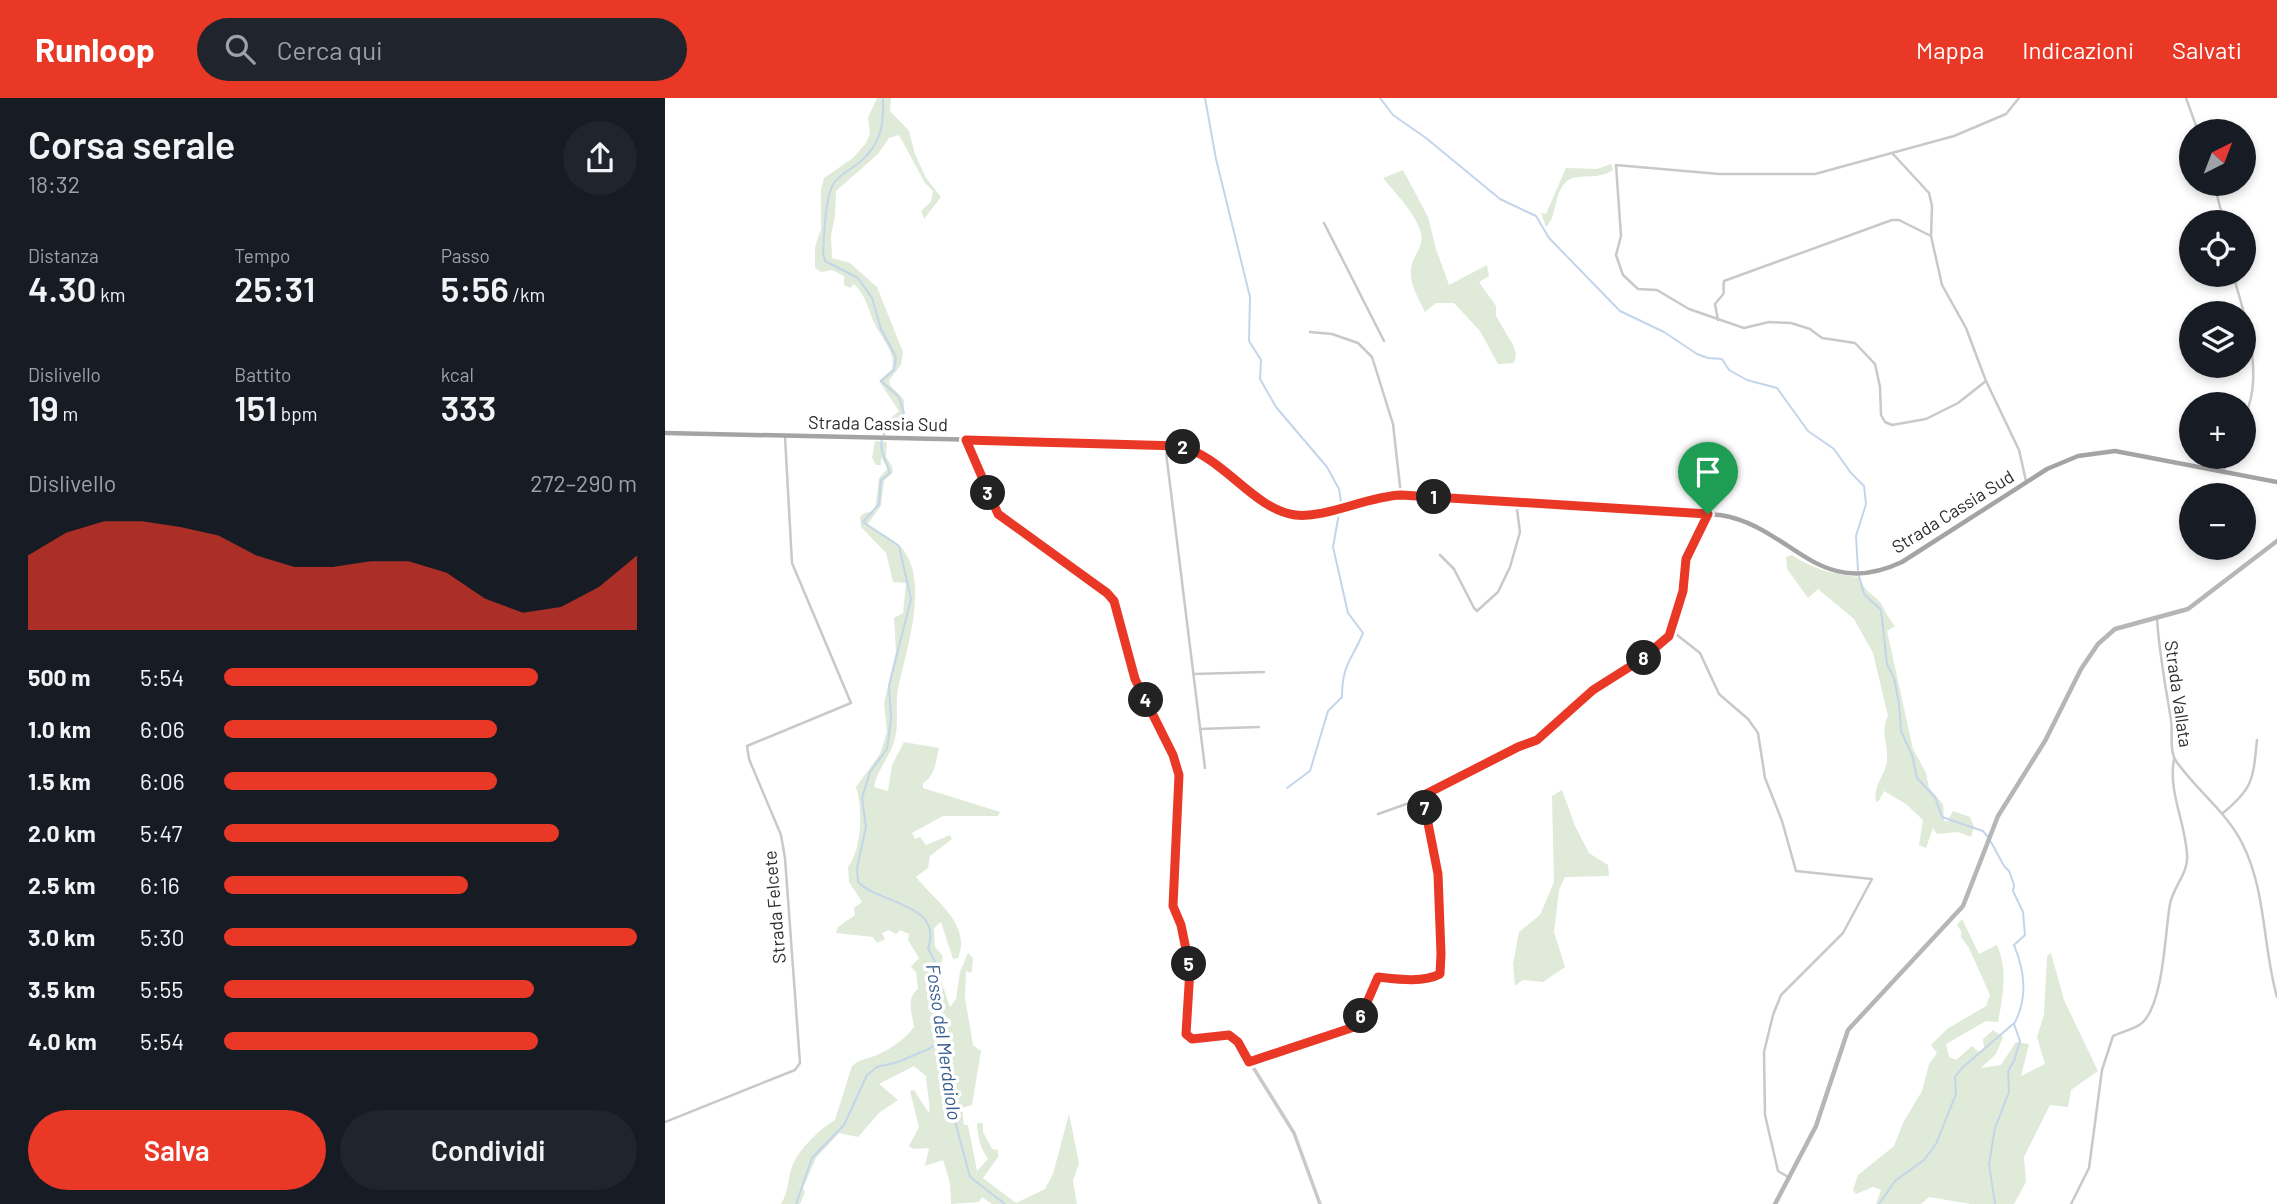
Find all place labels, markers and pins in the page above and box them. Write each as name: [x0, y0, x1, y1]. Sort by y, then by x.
pin: 2: [1165, 430, 1201, 464]
pin: [1678, 442, 1738, 514]
pin: 3: [971, 476, 1005, 510]
pin: 1: [1417, 480, 1451, 514]
pin: 8: [1627, 640, 1661, 676]
pin: 4: [1128, 682, 1163, 718]
pin: 7: [1407, 790, 1443, 826]
pin: 5: [1171, 946, 1207, 982]
pin: 6: [1343, 998, 1379, 1034]

